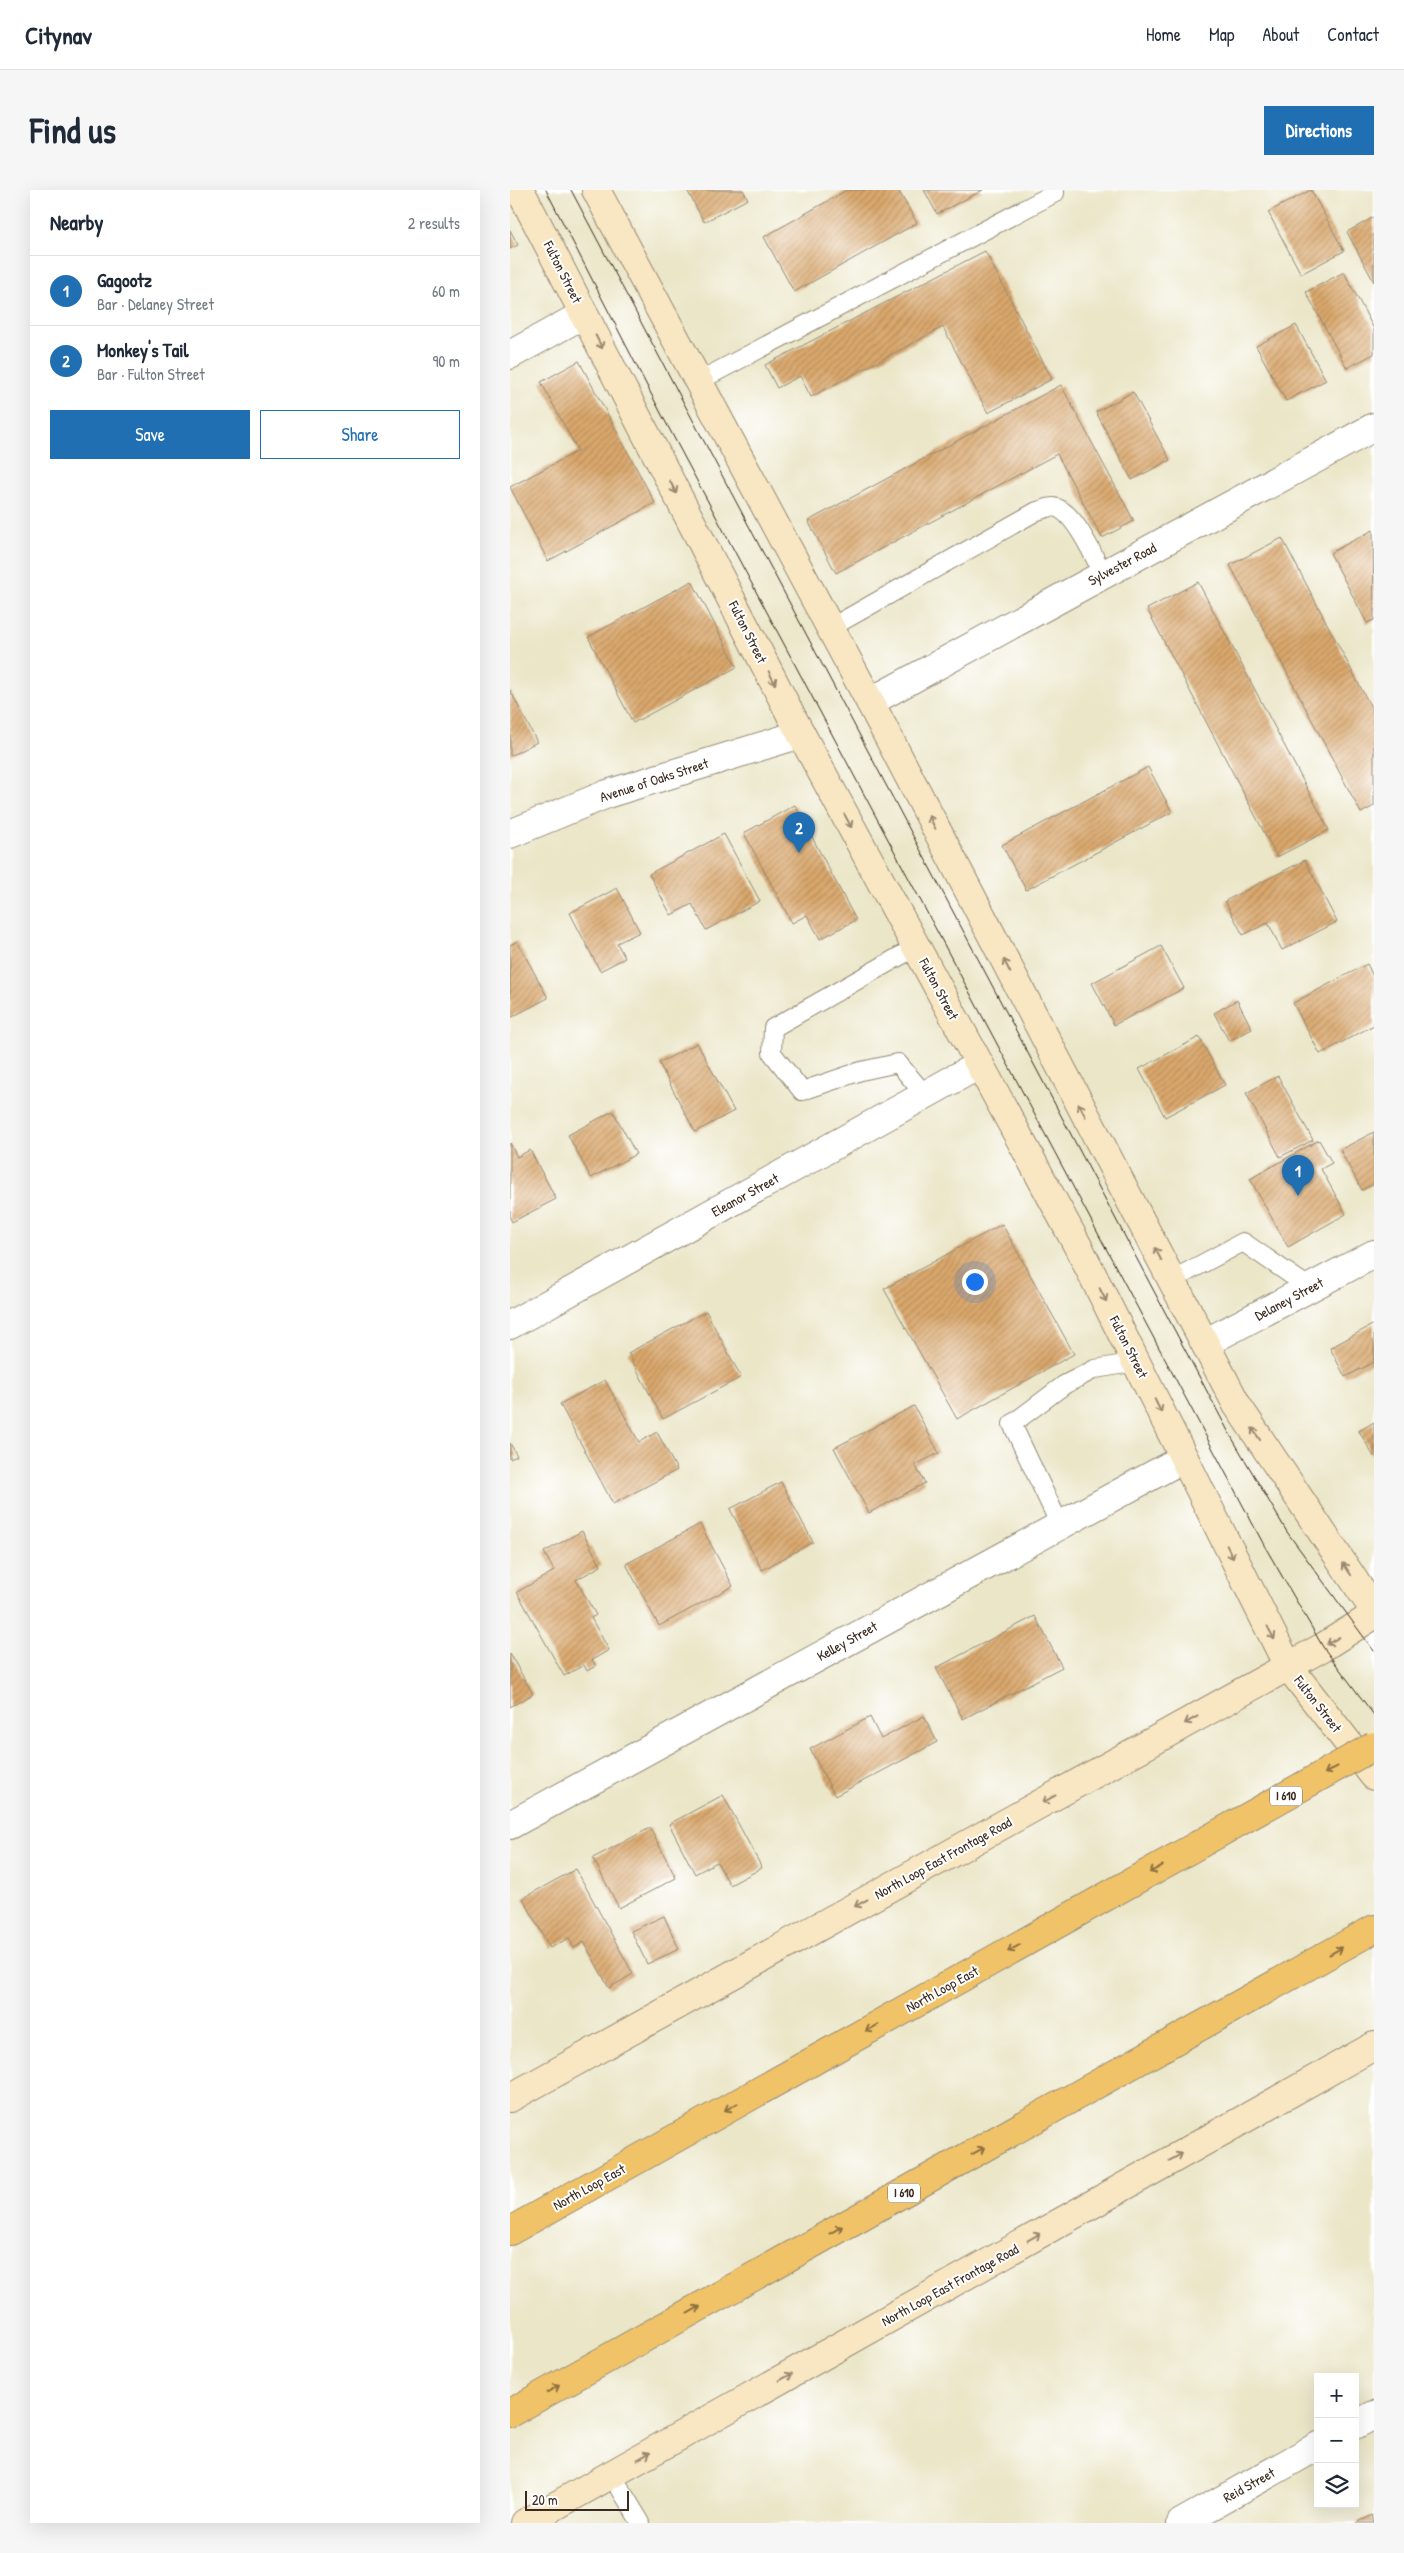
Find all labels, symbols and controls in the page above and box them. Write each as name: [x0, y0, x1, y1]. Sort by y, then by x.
text: Citynav: [25, 19, 92, 51]
text: Home: [1146, 22, 1181, 47]
text: Map: [1209, 22, 1234, 47]
text: About: [1262, 22, 1299, 47]
text: Contact: [1327, 22, 1379, 47]
button: Directions: [1264, 106, 1374, 155]
text: Find us: [30, 107, 116, 154]
text: Nearby: [50, 208, 103, 237]
text: 2 results: [408, 212, 460, 234]
street label: Fulton Street: [539, 237, 587, 306]
text: Gagootz: [97, 267, 152, 293]
text: 1: [63, 280, 69, 302]
text: 60 m: [432, 280, 460, 302]
text: Bar · Delaney Street: [97, 293, 214, 315]
one-way arrow: [595, 334, 604, 349]
text: Monkey's Tail: [97, 337, 189, 363]
text: 2: [62, 350, 70, 372]
text: 90 m: [432, 350, 460, 372]
text: Bar · Fulton Street: [97, 363, 205, 385]
button: Save: [50, 410, 250, 459]
button: Share: [260, 410, 460, 459]
one-way arrow: [668, 479, 678, 494]
street label: Sylvester Road: [1084, 537, 1160, 590]
street label: Fulton Street: [724, 597, 772, 666]
one-way arrow: [768, 670, 777, 685]
street label: Avenue of Oaks Street: [597, 753, 711, 806]
pin: 2: [783, 812, 815, 853]
one-way arrow: [844, 813, 854, 828]
one-way arrow: [927, 814, 937, 829]
street label: Fulton Street: [915, 954, 964, 1023]
one-way arrow: [1002, 959, 1011, 974]
one-way arrow: [1077, 1103, 1086, 1118]
pin: 1: [1282, 1155, 1314, 1196]
street label: Eleanor Street: [708, 1168, 782, 1221]
one-way arrow: [1153, 1246, 1163, 1261]
your location: [962, 1269, 988, 1295]
street label: Delaney Street: [1251, 1272, 1327, 1325]
one-way arrow: [1099, 1287, 1108, 1302]
street label: Fulton Street: [1105, 1312, 1153, 1381]
one-way arrow: [1154, 1398, 1163, 1413]
one-way arrow: [1251, 1428, 1261, 1442]
one-way arrow: [1226, 1544, 1235, 1559]
one-way arrow: [1341, 1563, 1351, 1577]
street label: Kelley Street: [813, 1616, 881, 1666]
one-way arrow: [1267, 1625, 1276, 1640]
one-way arrow: [1326, 1637, 1340, 1647]
street label: Fulton Street: [1290, 1671, 1347, 1736]
one-way arrow: [1183, 1715, 1198, 1725]
one-way arrow: [1325, 1766, 1339, 1776]
road number: I 610: [1270, 1786, 1302, 1805]
one-way arrow: [1041, 1794, 1056, 1804]
street label: North Loop East Frontage Road: [871, 1812, 1016, 1904]
one-way arrow: [1149, 1865, 1164, 1874]
one-way arrow: [854, 1899, 868, 1909]
one-way arrow: [1008, 1944, 1022, 1954]
one-way arrow: [1328, 1945, 1342, 1955]
street label: North Loop East: [902, 1961, 982, 2017]
one-way arrow: [866, 2023, 880, 2033]
one-way arrow: [723, 2102, 738, 2112]
one-way arrow: [970, 2146, 985, 2156]
one-way arrow: [1168, 2152, 1182, 2162]
street label: North Loop East: [549, 2159, 629, 2215]
road number: I 610: [888, 2184, 920, 2202]
one-way arrow: [828, 2225, 843, 2235]
one-way arrow: [1027, 2232, 1042, 2242]
street label: North Loop East Frontage Road: [878, 2239, 1023, 2331]
one-way arrow: [687, 2304, 701, 2314]
one-way arrow: [778, 2371, 792, 2381]
map controls: [1314, 2373, 1359, 2508]
button: +: [1314, 2373, 1359, 2418]
one-way arrow: [545, 2384, 560, 2394]
button: −: [1314, 2418, 1359, 2463]
one-way arrow: [636, 2451, 651, 2461]
street label: Reid Street: [1220, 2463, 1278, 2507]
button: layers: [1314, 2463, 1359, 2508]
scale bar: [525, 2488, 629, 2511]
text: 20 m: [532, 2490, 558, 2509]

